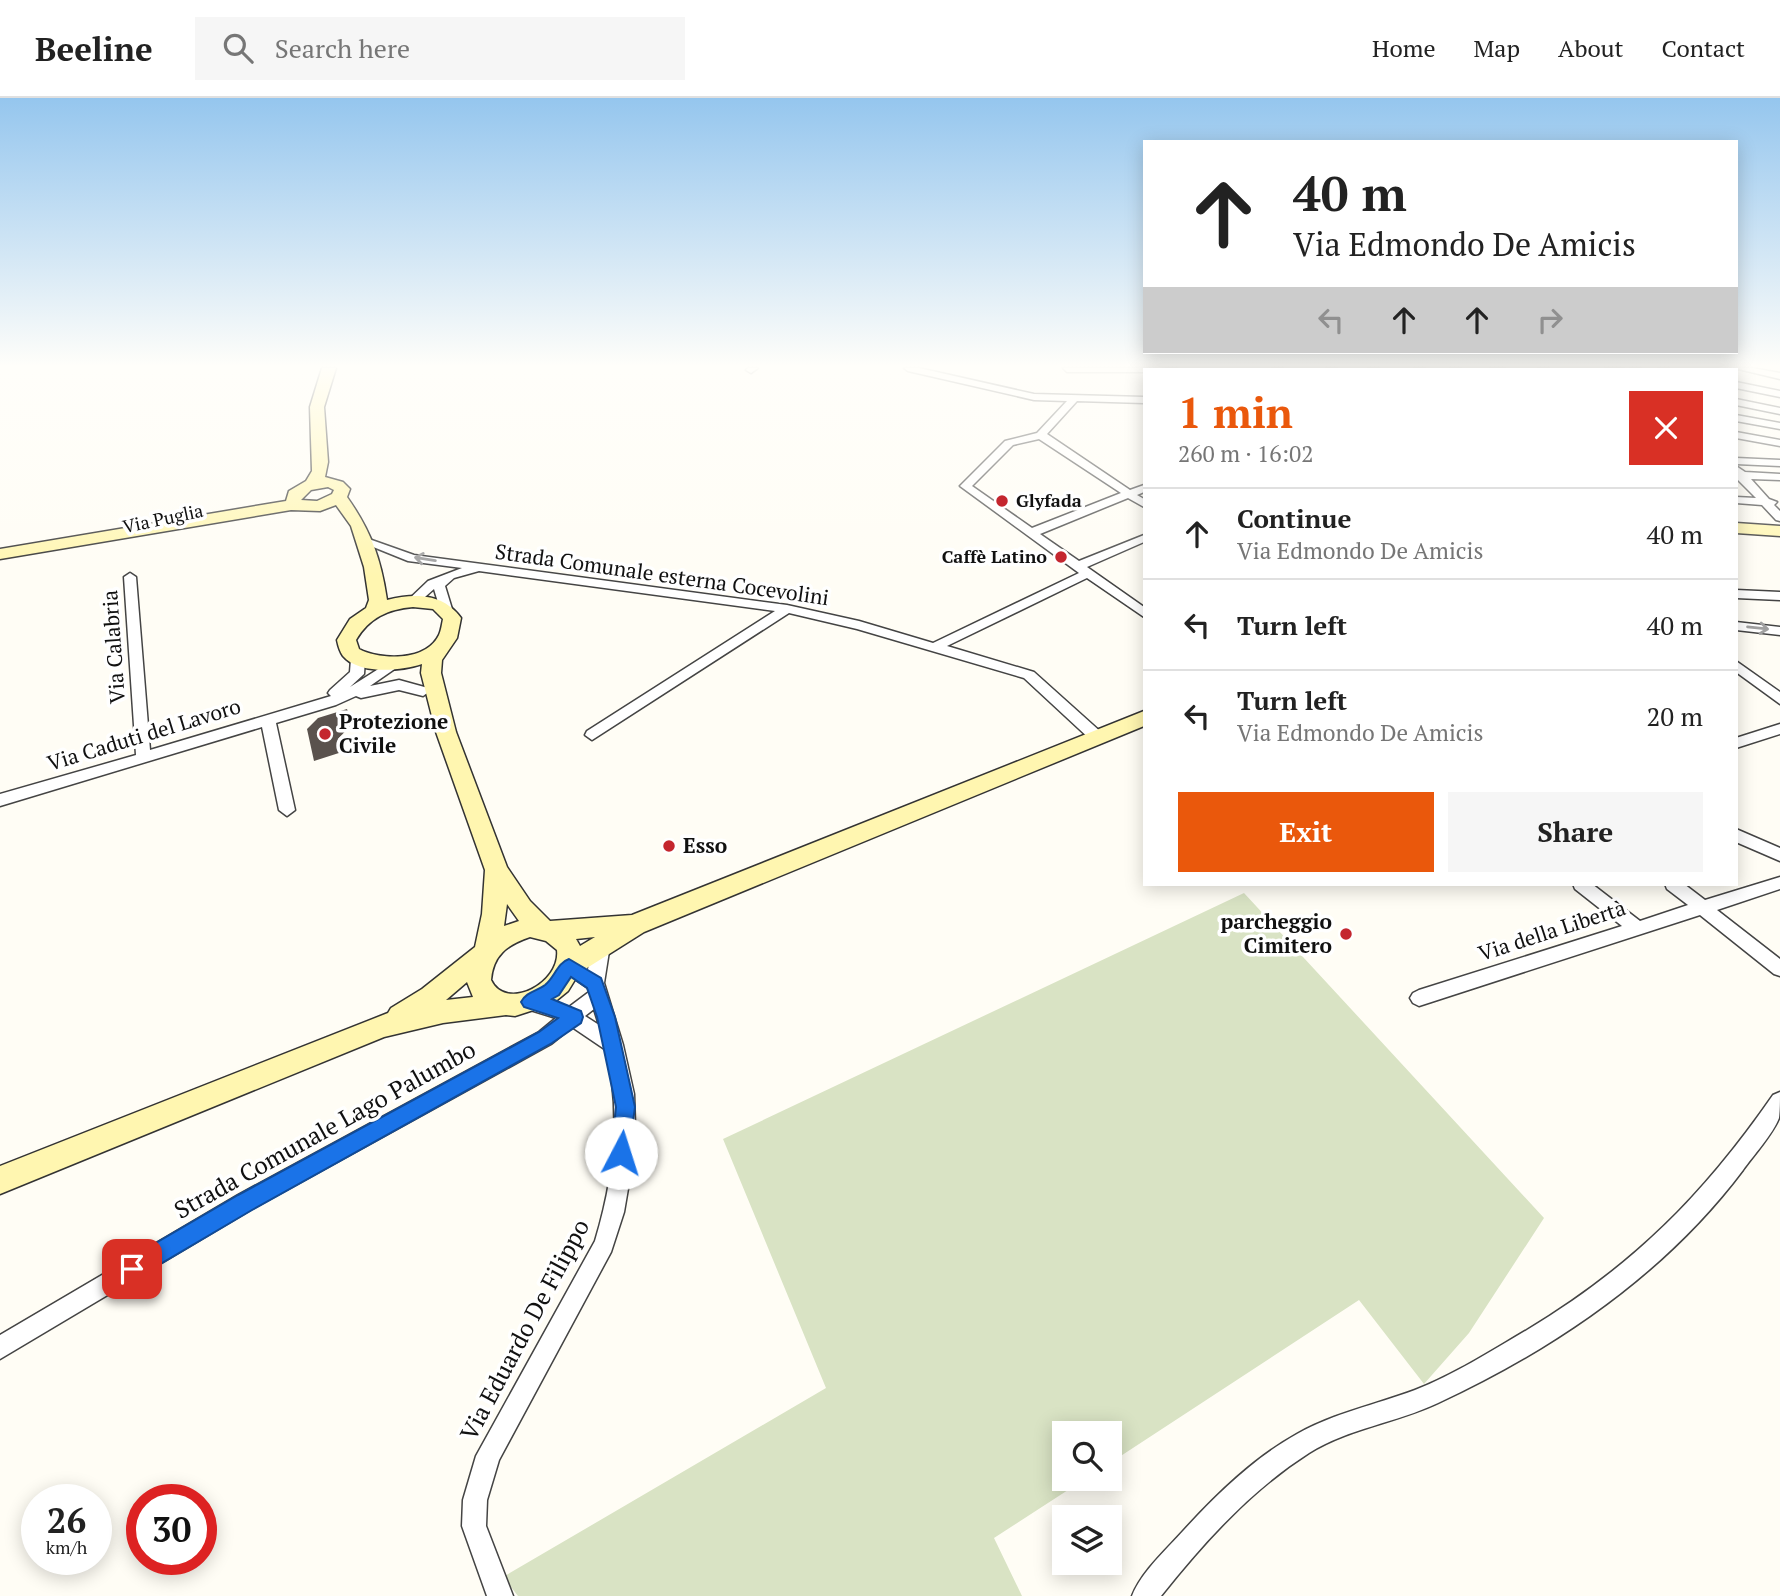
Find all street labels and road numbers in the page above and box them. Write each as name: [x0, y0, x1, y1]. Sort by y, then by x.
street label: Via Puglia: [120, 498, 205, 538]
street label: Strada Comunale esterna Cocevolini: [493, 537, 831, 611]
street label: Via Calabria: [95, 589, 131, 705]
street label: Via Caduti del Lavoro: [44, 691, 244, 777]
street label: Via della Libertà: [1474, 893, 1629, 967]
street label: Strada Comunale Lago Palumbo: [168, 1033, 481, 1226]
street label: Via Eduardo De Filippo: [452, 1213, 596, 1446]

